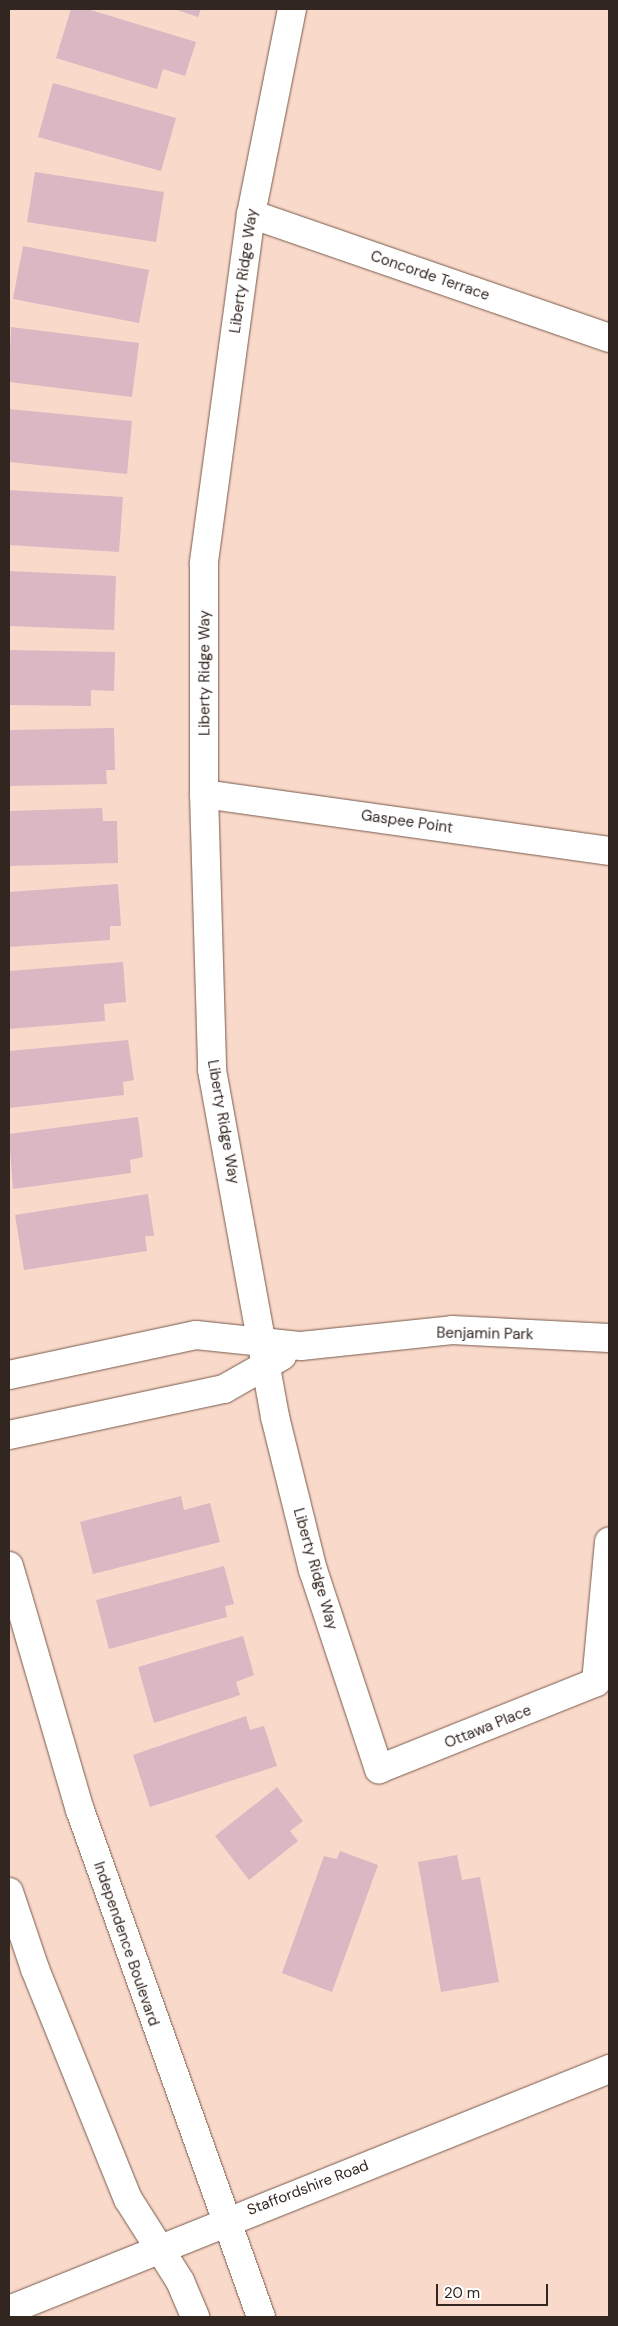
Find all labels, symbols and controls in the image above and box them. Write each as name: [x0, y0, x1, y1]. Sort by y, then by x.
street label: Liberty Ridge Way: [226, 207, 262, 335]
street label: Concorde Terrace: [368, 247, 492, 305]
street label: Liberty Ridge Way: [196, 610, 214, 736]
street label: Gaspee Point: [360, 807, 454, 837]
street label: Liberty Ridge Way: [203, 1059, 243, 1185]
street label: Benjamin Park: [436, 1324, 534, 1344]
street label: Liberty Ridge Way: [289, 1506, 341, 1632]
street label: Ottawa Place: [442, 1701, 534, 1753]
street label: Independence Boulevard: [89, 1859, 163, 2029]
street label: Staffordshire Road: [245, 2157, 371, 2219]
scale bar: [438, 2274, 550, 2306]
text: 20 m: [444, 2283, 480, 2303]

